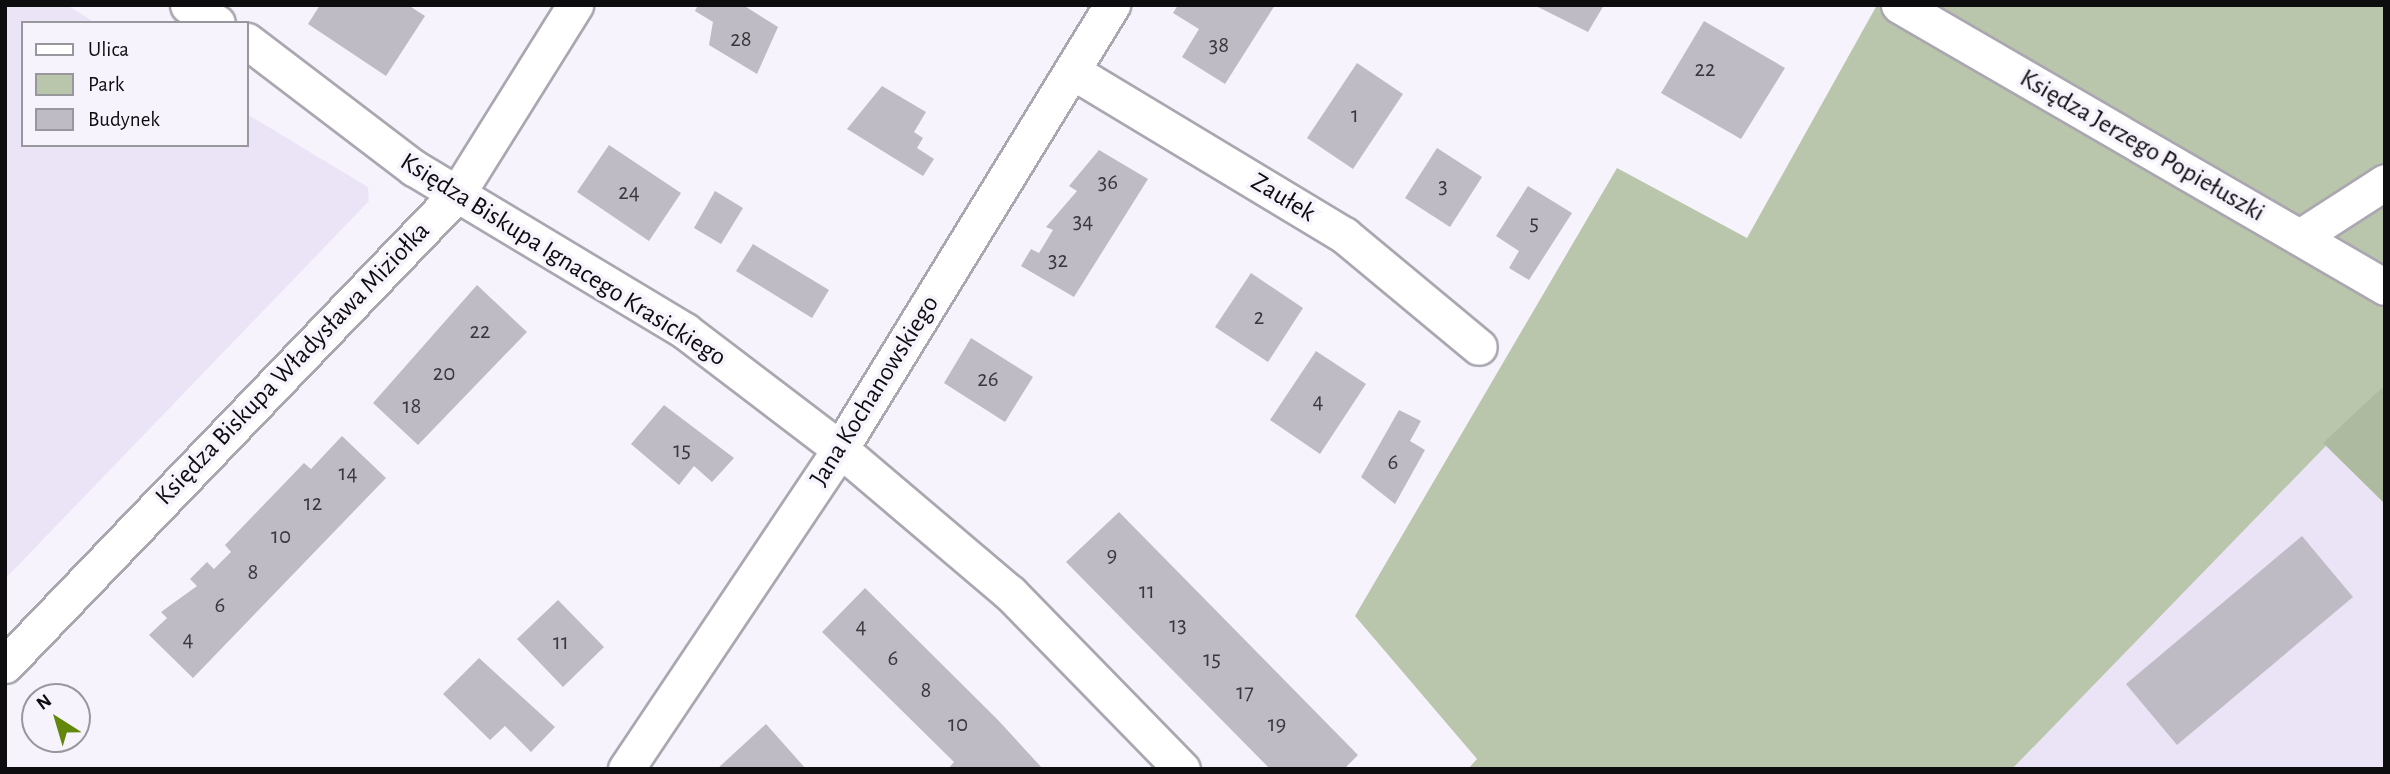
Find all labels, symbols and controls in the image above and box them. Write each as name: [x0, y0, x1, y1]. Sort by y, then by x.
legend: [21, 21, 248, 147]
house number: 28: [730, 26, 752, 54]
house number: 38: [1209, 32, 1229, 60]
text: Ulica: [88, 39, 129, 60]
house number: 22: [1695, 56, 1715, 84]
street label: Księdza Jerzego Popiełuszki: [2014, 63, 2270, 229]
text: Park: [88, 74, 124, 95]
house number: 1: [1351, 102, 1359, 130]
text: Budynek: [88, 109, 160, 130]
street label: Księdza Biskupa Ignacego Krasickiego: [394, 147, 732, 373]
street label: Zaułek: [1245, 167, 1321, 229]
house number: 36: [1098, 169, 1118, 197]
house number: 3: [1438, 173, 1448, 201]
house number: 24: [618, 179, 640, 207]
house number: 34: [1073, 208, 1093, 236]
house number: 5: [1529, 210, 1539, 238]
street label: Księdza Biskupa Władysława Miziołka: [149, 216, 437, 512]
house number: 32: [1048, 247, 1068, 275]
street label: Jana Kochanowskiego: [804, 290, 946, 492]
house number: 2: [1254, 304, 1264, 332]
house number: 22: [470, 318, 490, 346]
house number: 20: [433, 360, 455, 388]
house number: 26: [977, 366, 999, 394]
house number: 4: [1312, 388, 1324, 416]
house number: 18: [403, 393, 421, 421]
house number: 15: [673, 437, 691, 465]
house number: 6: [1388, 449, 1398, 477]
house number: 14: [339, 460, 357, 488]
house number: 12: [304, 490, 322, 518]
house number: 10: [271, 523, 291, 551]
house number: 9: [1107, 542, 1117, 570]
house number: 8: [248, 559, 258, 587]
house number: 11: [1139, 578, 1155, 606]
house number: 6: [215, 592, 225, 620]
house number: 13: [1169, 612, 1187, 640]
house number: 4: [855, 613, 867, 641]
house number: 4: [182, 626, 194, 654]
house number: 11: [553, 629, 569, 657]
house number: 6: [888, 645, 898, 673]
house number: 15: [1203, 646, 1221, 674]
house number: 8: [921, 677, 931, 705]
house number: 17: [1236, 679, 1254, 707]
north arrow: [21, 683, 91, 753]
text: N: [33, 691, 55, 714]
house number: 10: [948, 711, 968, 739]
house number: 19: [1268, 711, 1286, 739]

